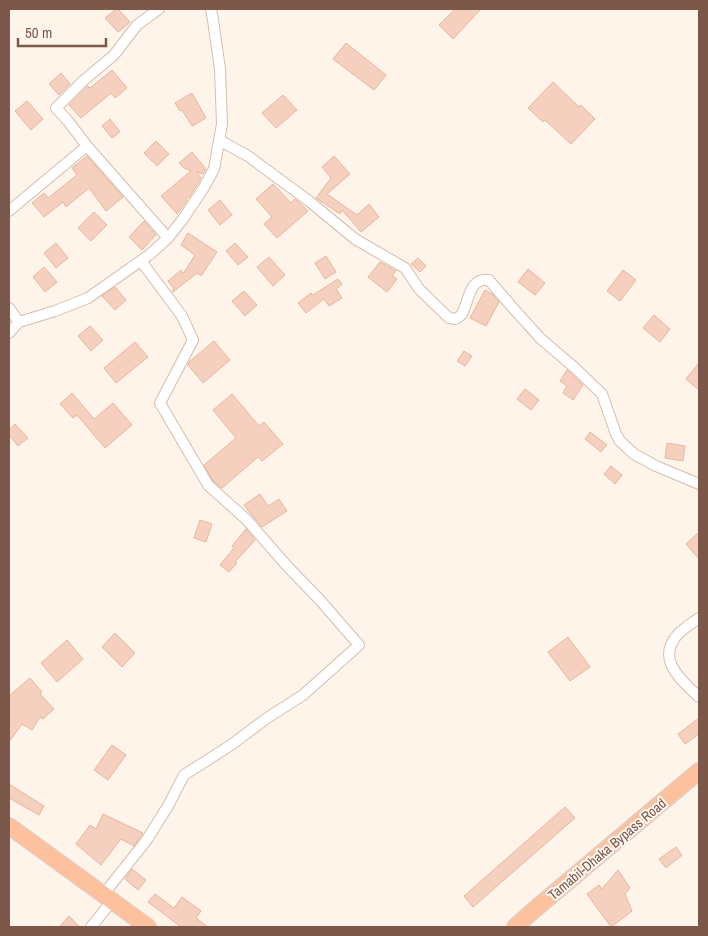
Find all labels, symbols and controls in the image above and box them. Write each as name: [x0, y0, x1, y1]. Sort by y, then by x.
scale bar: [18, 15, 105, 47]
text: 50 m: [25, 22, 52, 43]
street label: Tamabil-Dhaka Bypass Road: [544, 794, 670, 904]

